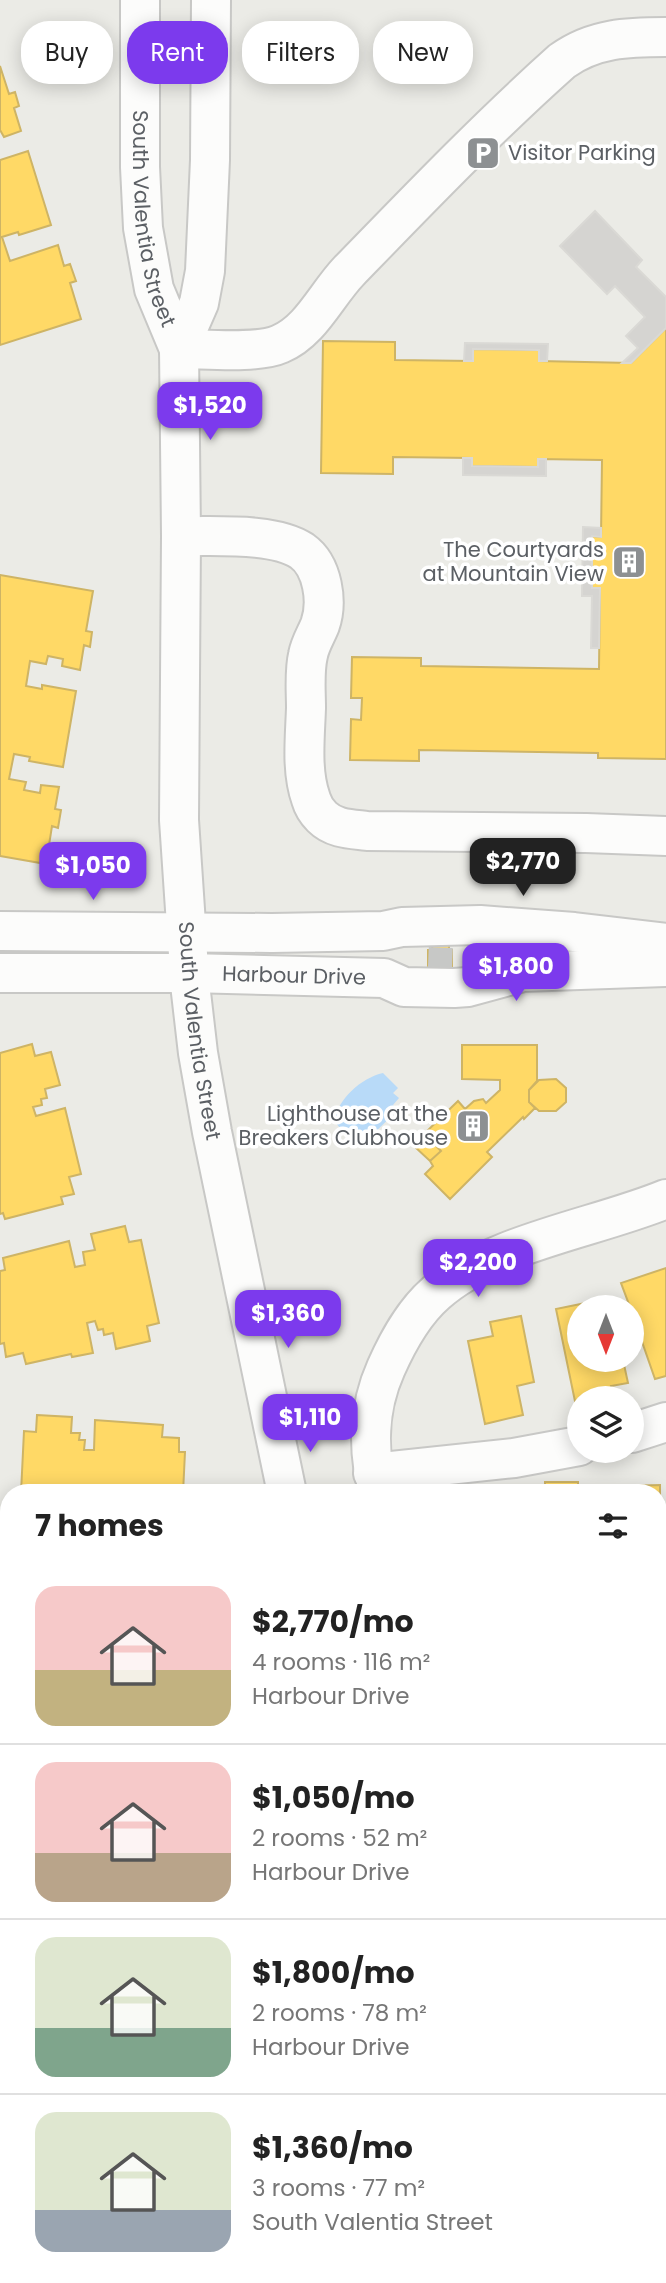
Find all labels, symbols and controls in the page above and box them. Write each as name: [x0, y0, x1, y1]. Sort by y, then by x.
chip: Buy: [21, 21, 113, 84]
chip: Rent: [127, 21, 228, 84]
chip: Filters: [242, 21, 359, 84]
chip: New: [373, 21, 473, 84]
street label: South Valentia Street: [126, 110, 183, 331]
parking icon: Visitor Parking: [464, 134, 502, 172]
place label: Visitor Parking: [508, 138, 656, 167]
pin: $1,520: [153, 382, 267, 442]
text: $1,520: [173, 389, 247, 421]
place label: The Courtyards at Mountain View: [422, 535, 604, 588]
building icon: The Courtyards at Mountain View: [610, 543, 648, 581]
pin: $2,770: [466, 838, 580, 898]
pin: $1,050: [36, 842, 150, 902]
text: $2,770: [486, 845, 560, 877]
text: $1,050: [55, 849, 131, 881]
street label: South Valentia Street: [172, 921, 228, 1143]
pin: $1,800: [459, 944, 573, 1003]
text: $1,800: [478, 950, 554, 982]
street label: Harbour Drive: [222, 959, 366, 992]
place label: Lighthouse at the Breakers Clubhouse: [239, 1099, 448, 1152]
building icon: Lighthouse at the Breakers Clubhouse: [454, 1107, 492, 1145]
pin: $2,200: [421, 1240, 535, 1299]
text: $2,200: [439, 1246, 517, 1278]
pin: $1,360: [231, 1290, 345, 1350]
north arrow: [567, 1295, 644, 1372]
map controls: [567, 1295, 644, 1463]
text: $1,360: [251, 1297, 325, 1329]
button: layers: [567, 1386, 644, 1463]
pin: $1,110: [253, 1394, 367, 1454]
text: $1,110: [279, 1401, 341, 1433]
text: 7 homes: [35, 1504, 164, 1547]
icon: filters: [594, 1507, 632, 1545]
text: $2,770/mo: [252, 1600, 414, 1643]
icon: home: [91, 1614, 175, 1698]
text: 4 rooms · 116 m²: [252, 1646, 430, 1678]
text: Harbour Drive: [252, 1680, 409, 1712]
text: $1,050/mo: [252, 1776, 415, 1819]
icon: home: [91, 1790, 175, 1874]
text: 2 rooms · 52 m²: [252, 1822, 427, 1854]
text: Harbour Drive: [252, 1856, 409, 1888]
text: $1,800/mo: [252, 1951, 415, 1994]
icon: home: [91, 1965, 175, 2049]
text: 2 rooms · 78 m²: [252, 1997, 427, 2029]
text: Harbour Drive: [252, 2031, 409, 2063]
text: $1,360/mo: [252, 2126, 413, 2169]
icon: home: [91, 2140, 175, 2224]
text: 3 rooms · 77 m²: [252, 2172, 425, 2204]
text: South Valentia Street: [252, 2206, 493, 2238]

